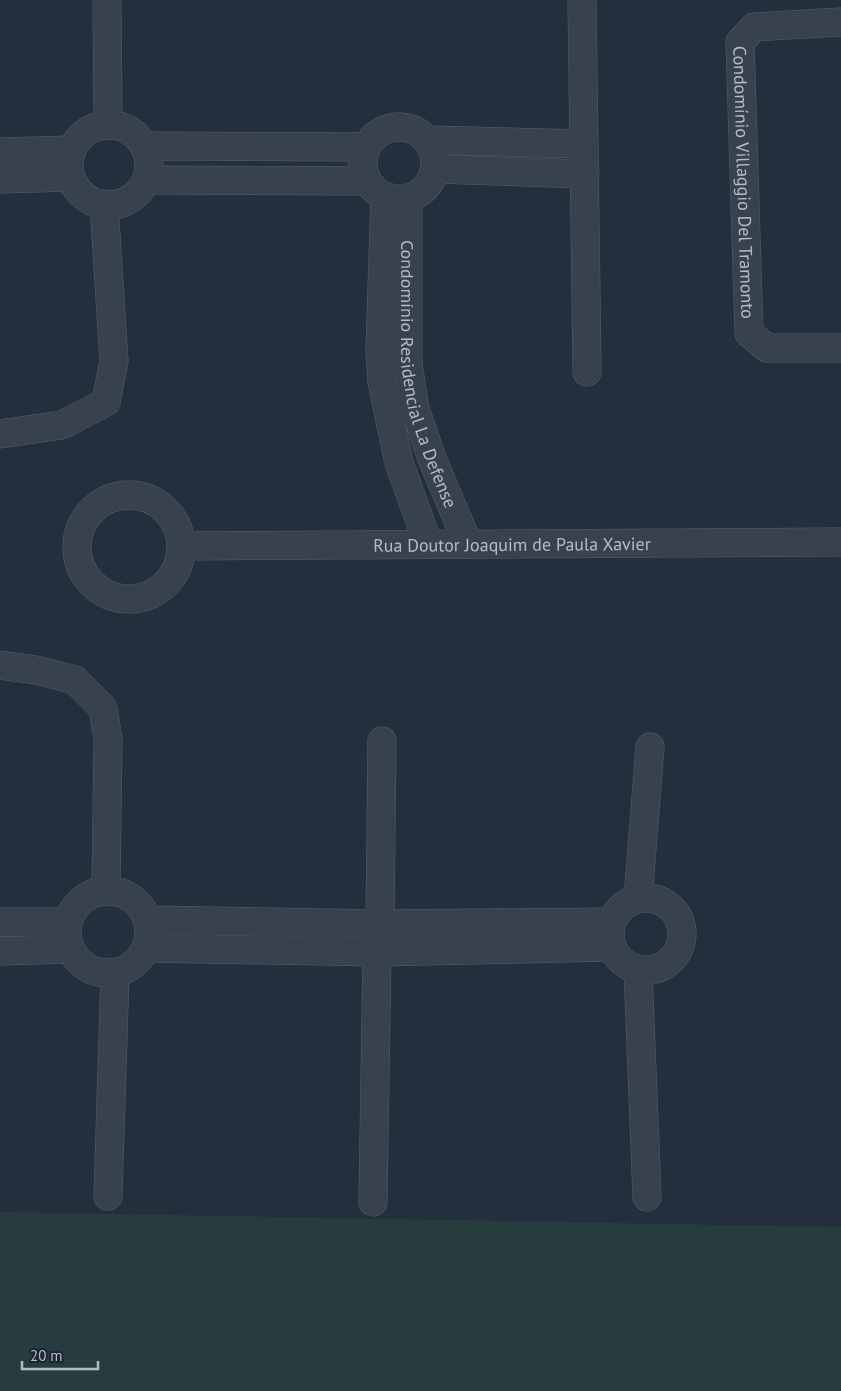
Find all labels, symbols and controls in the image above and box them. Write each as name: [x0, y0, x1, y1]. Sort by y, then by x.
street label: Condomínio Villaggio Del Tramonto: [729, 45, 760, 319]
street label: Condomínio Residencial La Defense: [397, 240, 463, 511]
street label: Rua Doutor Joaquim de Paula Xavier: [373, 532, 651, 556]
scale bar: [22, 1338, 99, 1370]
text: 20 m: [30, 1346, 63, 1365]

